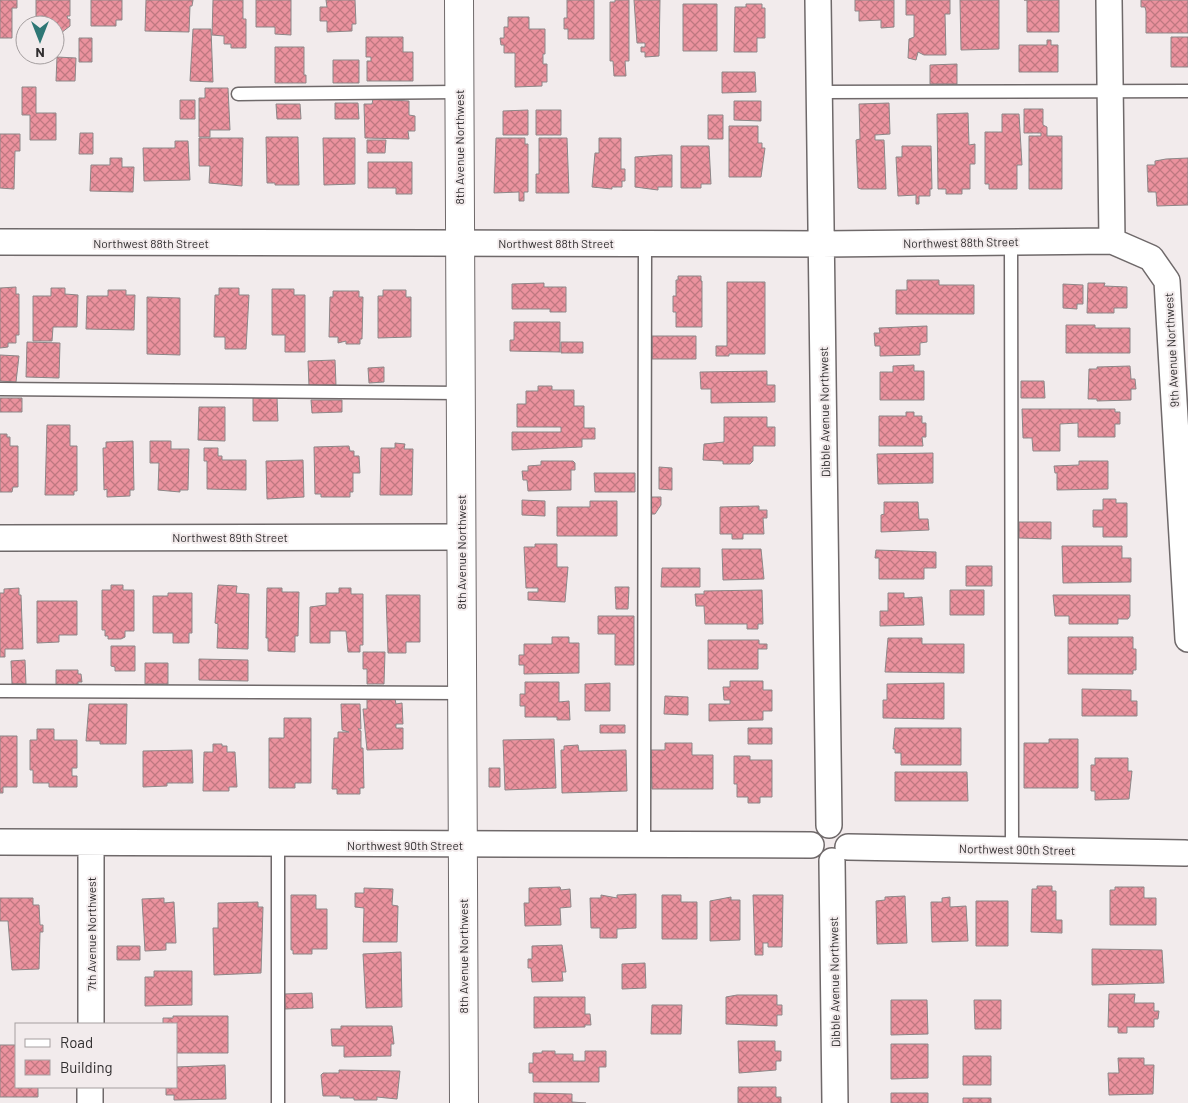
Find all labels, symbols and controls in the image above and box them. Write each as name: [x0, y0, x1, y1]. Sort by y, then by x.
north arrow: [15, 15, 65, 65]
text: N: [35, 45, 45, 62]
street label: 8th Avenue Northwest: [452, 90, 466, 204]
street label: Northwest 88th Street: [903, 234, 1019, 250]
street label: Northwest 88th Street: [93, 236, 209, 250]
street label: Northwest 88th Street: [498, 236, 614, 250]
street label: 9th Avenue Northwest: [1161, 292, 1181, 408]
street label: Dibble Avenue Northwest: [816, 347, 832, 477]
street label: 8th Avenue Northwest: [454, 495, 468, 609]
street label: Northwest 89th Street: [172, 530, 288, 544]
street label: Northwest 90th Street: [347, 838, 463, 852]
street label: Northwest 90th Street: [959, 841, 1075, 857]
street label: 7th Avenue Northwest: [84, 877, 98, 991]
street label: 8th Avenue Northwest: [456, 899, 470, 1013]
street label: Dibble Avenue Northwest: [826, 917, 842, 1047]
legend: [15, 1023, 178, 1088]
text: Road: [60, 1033, 93, 1051]
text: Building: [60, 1058, 113, 1076]

